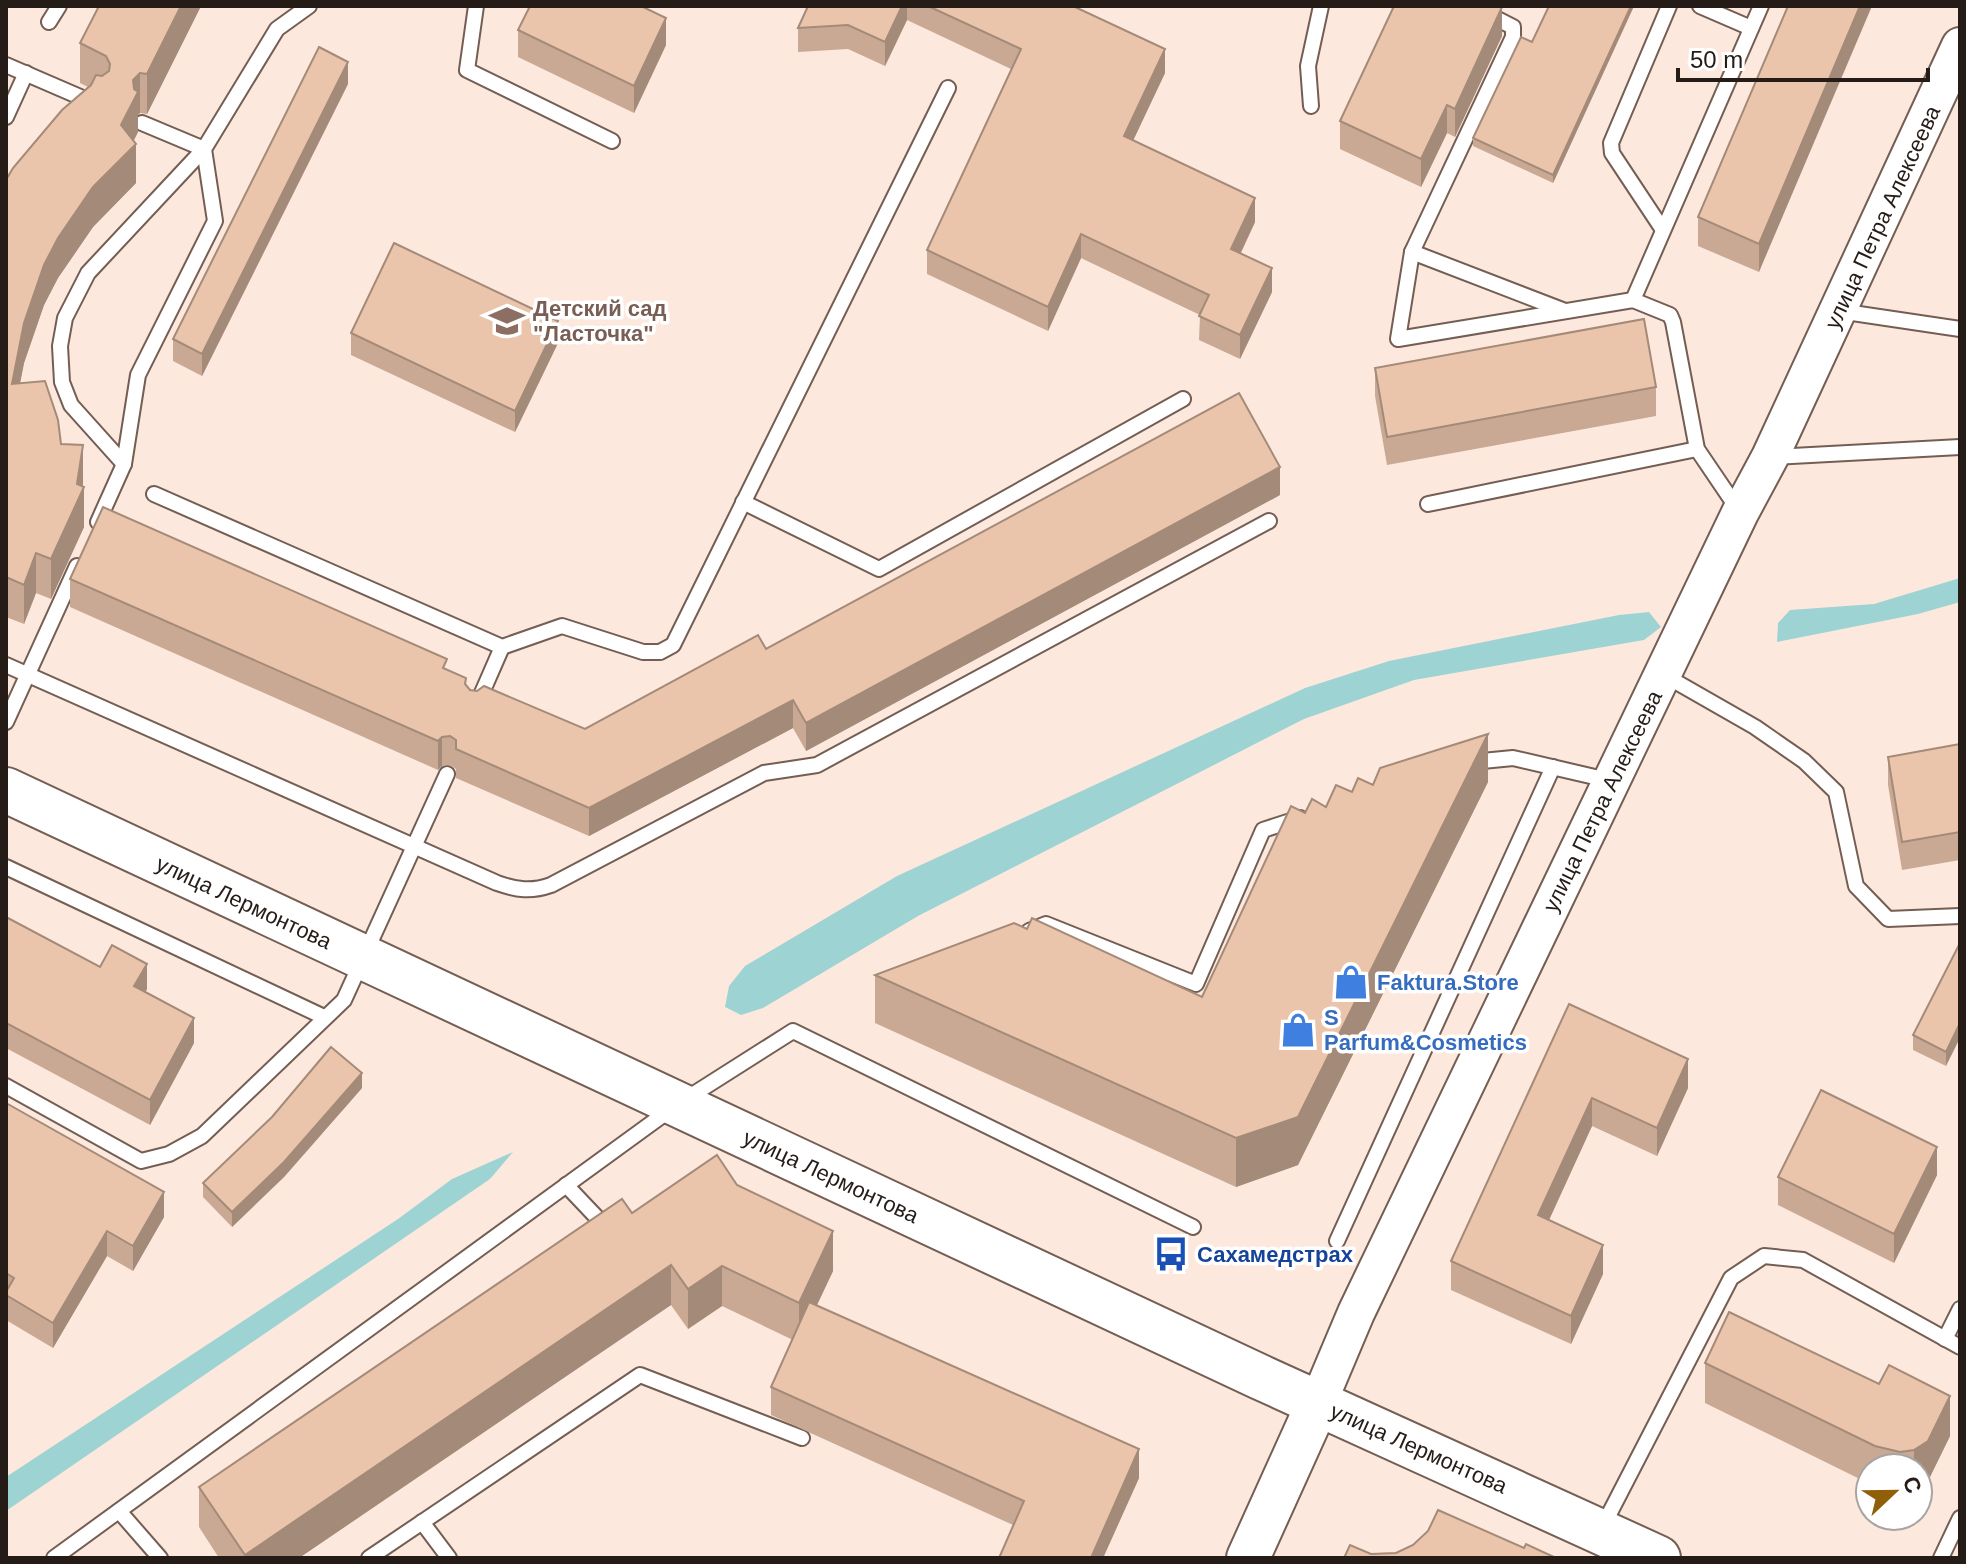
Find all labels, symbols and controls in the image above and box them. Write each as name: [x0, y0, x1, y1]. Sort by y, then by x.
scale bar: [1678, 32, 1928, 82]
text: 50 m: [1690, 46, 1743, 73]
street label: улица Петра Алексеева: [1820, 101, 1946, 333]
place label: Детский сад "Ласточка": [533, 296, 667, 346]
school or university icon: Детский сад "Ласточка": [488, 302, 526, 340]
street label: улица Петра Алексеева: [1538, 686, 1667, 916]
street label: улица Лермонтова: [152, 851, 336, 954]
shop icon: Faktura.Store: [1332, 963, 1370, 1001]
place label: Faktura.Store: [1377, 970, 1519, 995]
place label: S Parfum&Cosmetics: [1324, 1005, 1527, 1055]
shop icon: S Parfum&Cosmetics: [1279, 1011, 1317, 1049]
street label: улица Лермонтова: [739, 1125, 923, 1228]
bus stop icon: Сахамедстрах: [1152, 1235, 1190, 1273]
place label: Сахамедстрах: [1197, 1242, 1354, 1267]
street label: улица Лермонтова: [1327, 1398, 1512, 1499]
north arrow: [1854, 1452, 1934, 1532]
text: С: [1898, 1473, 1927, 1497]

